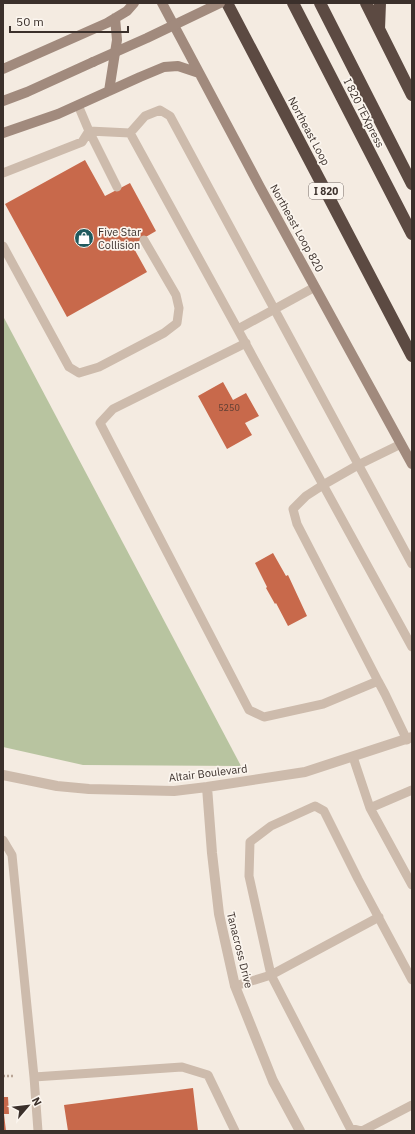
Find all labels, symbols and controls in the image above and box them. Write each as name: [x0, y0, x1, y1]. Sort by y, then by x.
scale bar: [10, 8, 128, 34]
text: 50 m: [16, 14, 44, 29]
street label: I 820 TEXpress: [341, 76, 387, 150]
street label: Northeast Loop: [285, 94, 333, 168]
street label: Northeast Loop 820: [267, 182, 327, 274]
road number: I 820: [309, 183, 343, 199]
place label: Five Star Collision: [98, 225, 141, 252]
shop icon: Five Star Collision: [73, 227, 95, 249]
house number: 5250: [218, 402, 240, 413]
street label: Altair Boulevard: [168, 761, 248, 785]
street label: Tanacross Drive: [224, 910, 256, 990]
north arrow: [8, 1086, 48, 1126]
text: N: [29, 1095, 45, 1108]

